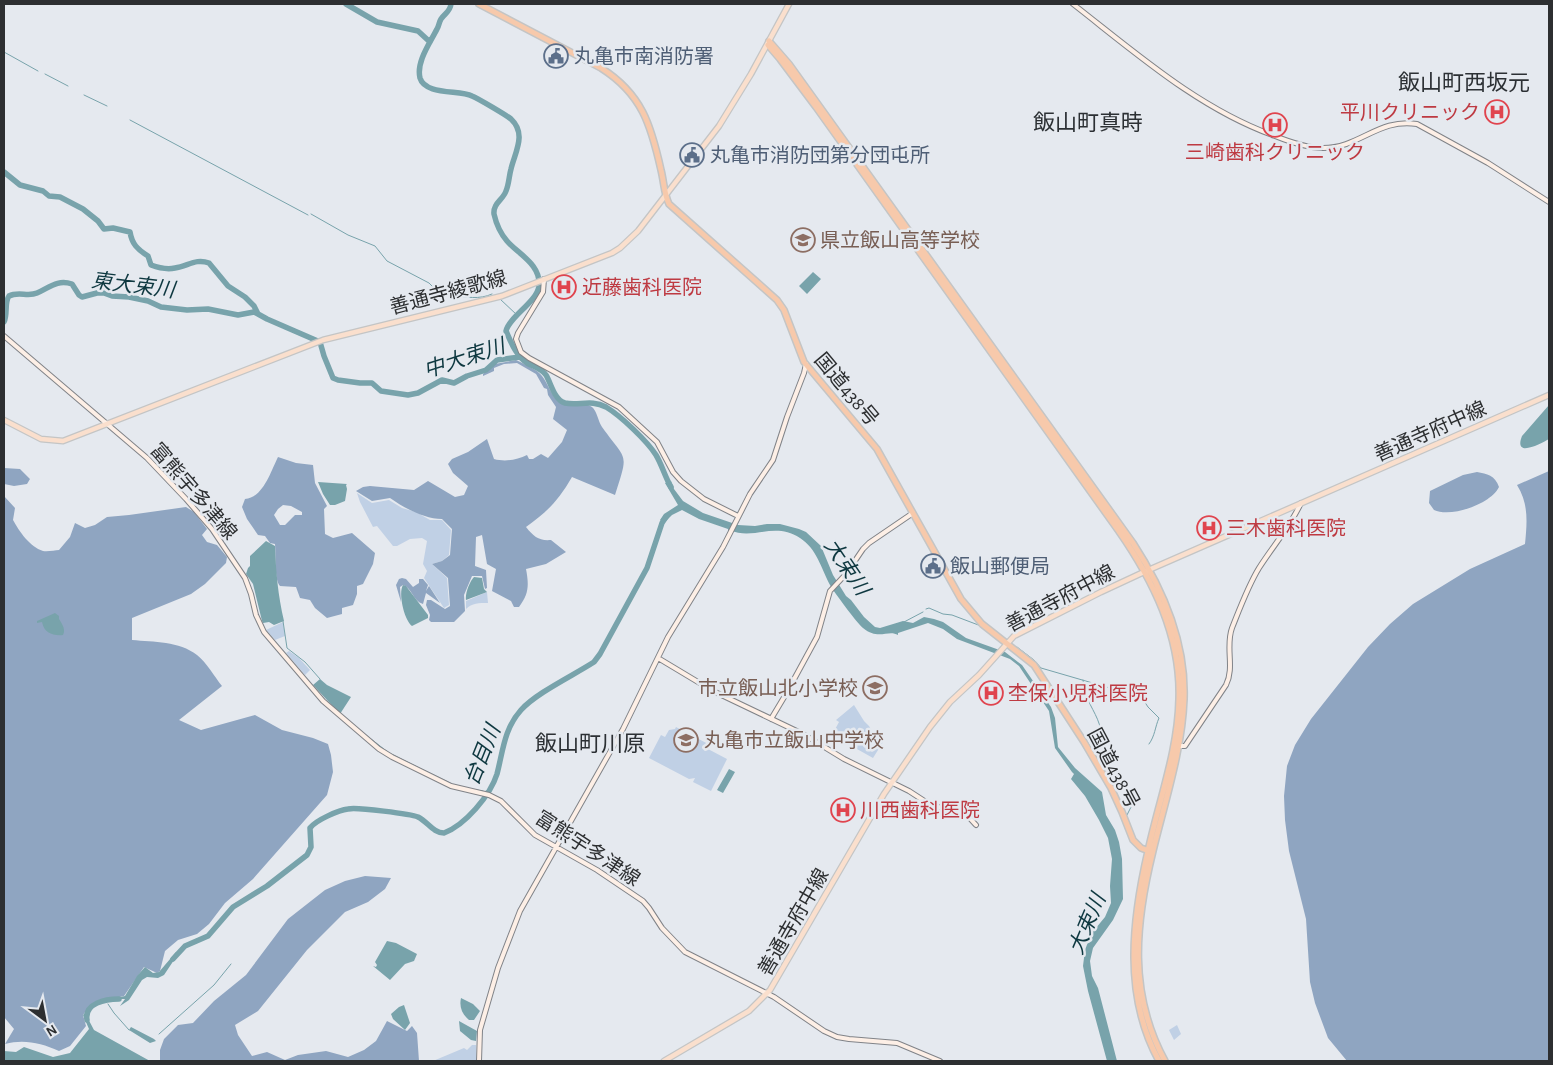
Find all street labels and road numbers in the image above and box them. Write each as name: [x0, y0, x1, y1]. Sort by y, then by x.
street label: 善通寺綾歌線: [387, 266, 509, 318]
street label: 国道438号: [811, 349, 883, 430]
street label: 善通寺府中線: [1371, 397, 1489, 465]
street label: 富熊宇多津線: [146, 439, 242, 543]
street label: 善通寺府中線: [1002, 560, 1118, 636]
street label: 国道438号: [1084, 725, 1143, 812]
street label: 富熊宇多津線: [532, 806, 644, 890]
street label: 善通寺府中線: [753, 865, 833, 979]

